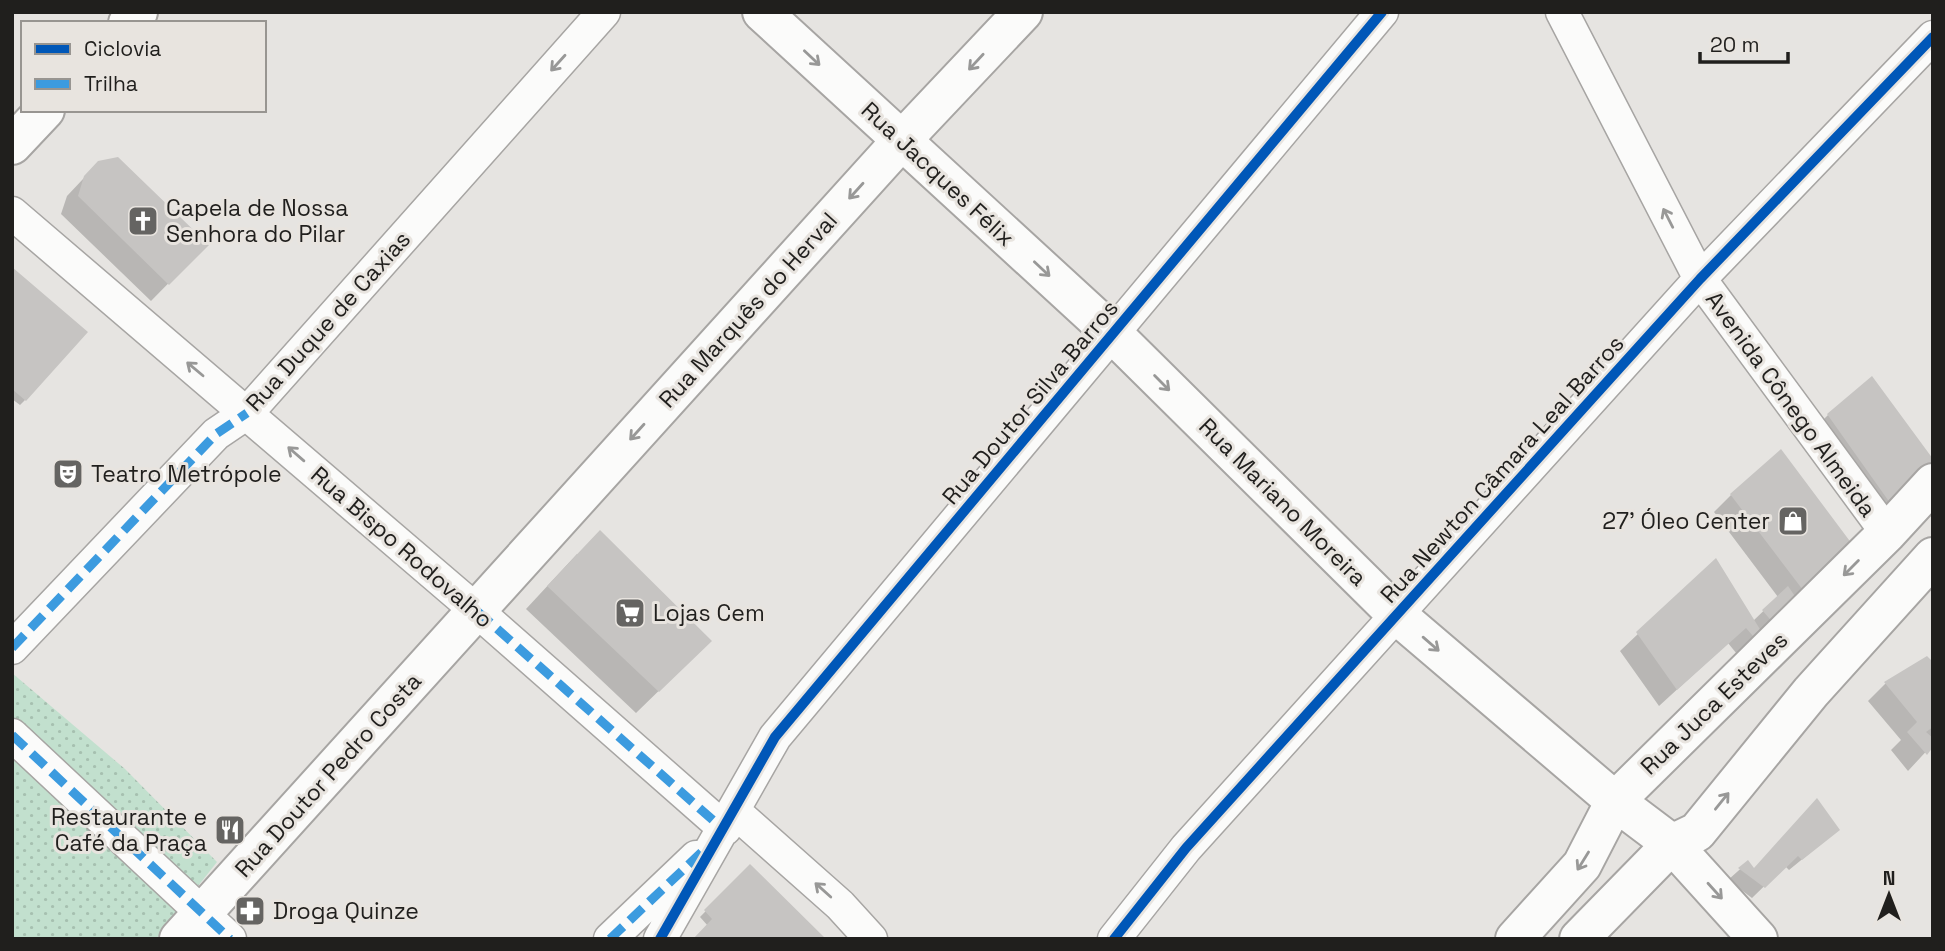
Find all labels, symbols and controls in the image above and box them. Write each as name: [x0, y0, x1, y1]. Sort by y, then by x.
legend: [21, 21, 266, 112]
scale bar: [1700, 21, 1787, 65]
text: 20 m: [1710, 31, 1760, 58]
text: Ciclovia: [84, 35, 161, 62]
one-way arrow: [803, 50, 820, 67]
one-way arrow: [967, 53, 984, 70]
one-way arrow: [550, 54, 566, 72]
text: Trilha: [84, 70, 138, 97]
street label: Rua Jacques Félix: [855, 95, 1021, 253]
one-way arrow: [848, 182, 864, 200]
place label: Capela de Nossa Senhora do Pilar: [166, 193, 348, 249]
church icon: Capela de Nossa Senhora do Pilar: [126, 204, 160, 238]
street label: Rua Marquês do Herval: [652, 206, 844, 414]
one-way arrow: [1661, 208, 1675, 229]
street label: Rua Duque de Caxias: [239, 225, 417, 417]
one-way arrow: [1033, 261, 1050, 278]
street label: Avenida Cônego Almeida: [1699, 285, 1883, 523]
street label: Rua Doutor Silva Barros: [935, 293, 1125, 511]
street label: Rua Newton Câmara Leal Barros: [1374, 329, 1630, 609]
one-way arrow: [187, 361, 205, 377]
one-way arrow: [1153, 374, 1170, 391]
street label: Rua Mariano Moreira: [1193, 412, 1373, 592]
one-way arrow: [629, 423, 645, 441]
one-way arrow: [287, 446, 305, 462]
theatre icon: Teatro Metrópole: [51, 457, 85, 491]
place label: Teatro Metrópole: [91, 459, 282, 489]
street label: Rua Bispo Rodovalho: [305, 460, 499, 634]
shop icon: 27' Óleo Center: [1776, 504, 1810, 538]
place label: 27' Óleo Center: [1602, 506, 1770, 536]
one-way arrow: [1843, 559, 1860, 576]
supermarket icon: Lojas Cem: [613, 596, 647, 630]
place label: Lojas Cem: [653, 598, 765, 628]
street label: Rua Juca Esteves: [1634, 625, 1794, 781]
one-way arrow: [1421, 636, 1439, 652]
street label: Rua Doutor Pedro Costa: [228, 666, 428, 884]
one-way arrow: [1714, 792, 1730, 810]
place label: Restaurante e Café da Praça: [51, 802, 207, 858]
restaurant icon: Restaurante e Café da Praça: [213, 813, 247, 847]
one-way arrow: [1576, 851, 1591, 870]
north arrow: [1854, 860, 1924, 930]
text: N: [1883, 866, 1895, 891]
one-way arrow: [814, 882, 832, 898]
one-way arrow: [1707, 882, 1723, 900]
pharmacy icon: Droga Quinze: [233, 894, 267, 928]
place label: Droga Quinze: [273, 896, 419, 926]

